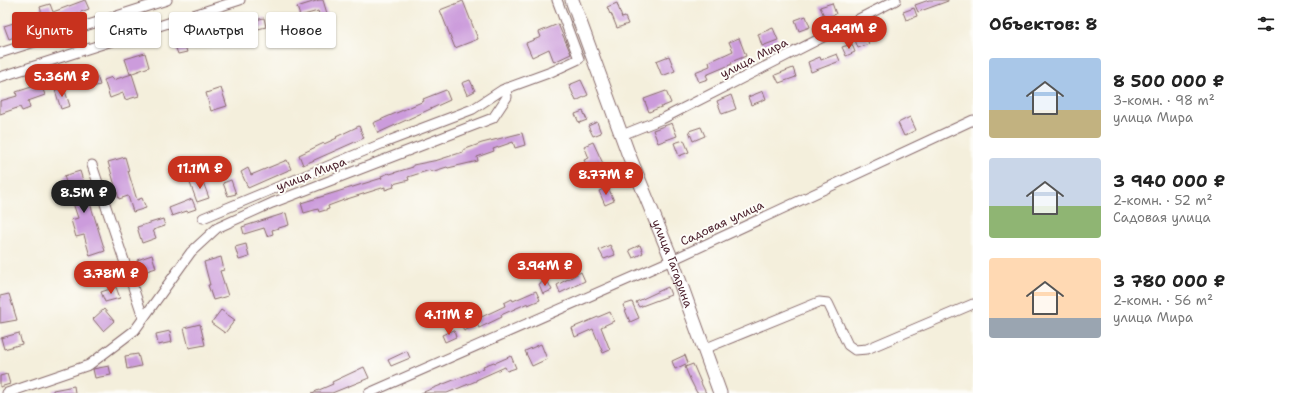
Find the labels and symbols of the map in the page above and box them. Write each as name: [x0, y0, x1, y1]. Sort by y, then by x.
pin: 9.49M ₽: [812, 16, 886, 50]
street label: улица Мира: [717, 34, 791, 82]
pin: 5.36M ₽: [25, 64, 99, 98]
street label: улица Мира: [274, 153, 349, 195]
pin: 11.1M ₽: [163, 156, 237, 190]
pin: 8.77M ₽: [569, 162, 643, 196]
pin: 8.5M ₽: [51, 180, 117, 214]
street label: Садовая улица: [678, 196, 767, 249]
street label: улица Гагарина: [648, 217, 697, 310]
pin: 3.94M ₽: [508, 253, 582, 287]
pin: 3.78M ₽: [74, 261, 148, 295]
pin: 4.11M ₽: [412, 302, 486, 336]

